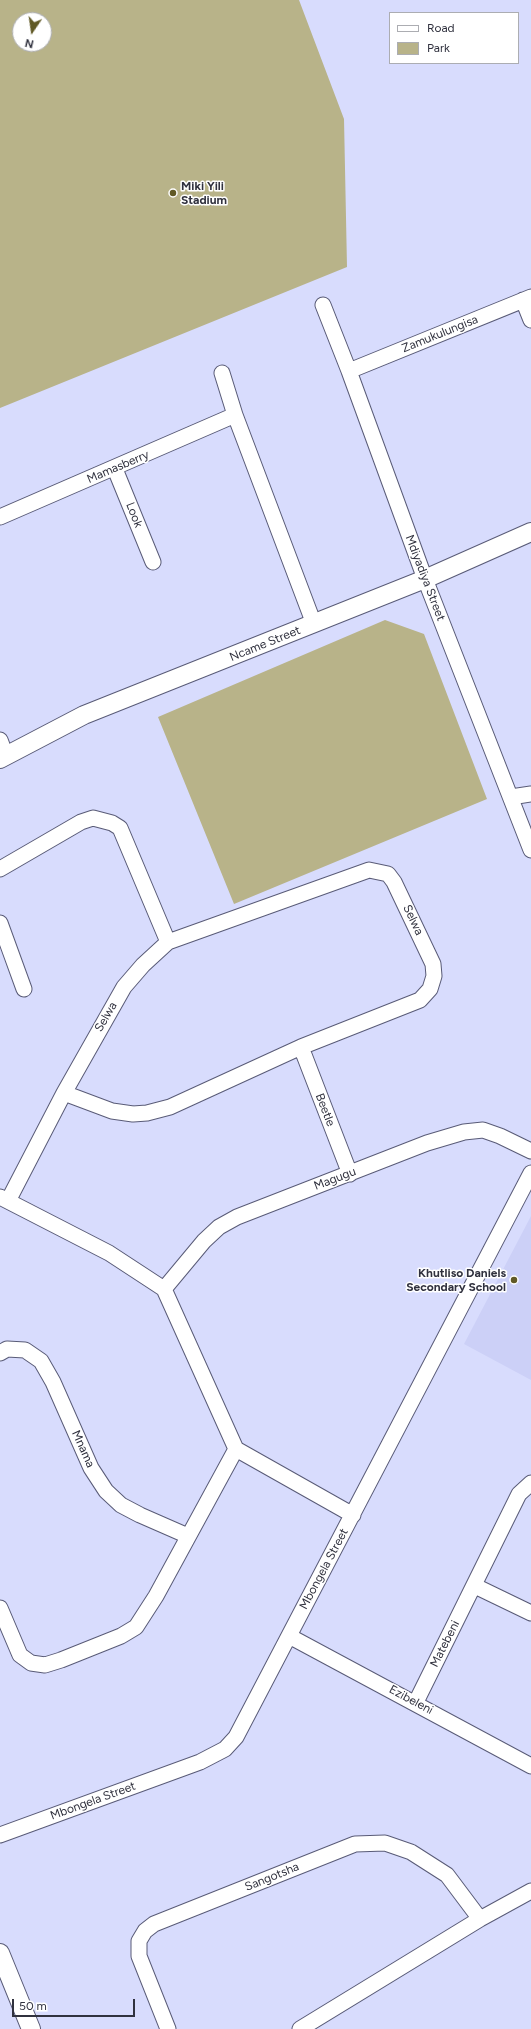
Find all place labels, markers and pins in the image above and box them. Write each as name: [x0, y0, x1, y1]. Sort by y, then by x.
place label: Miki Yili Stadium: [181, 179, 227, 207]
marker: Miki Yili Stadium: [168, 188, 178, 198]
place label: Khutliso Daniels Secondary School: [406, 1266, 506, 1294]
marker: Khutliso Daniels Secondary School: [509, 1275, 519, 1285]

